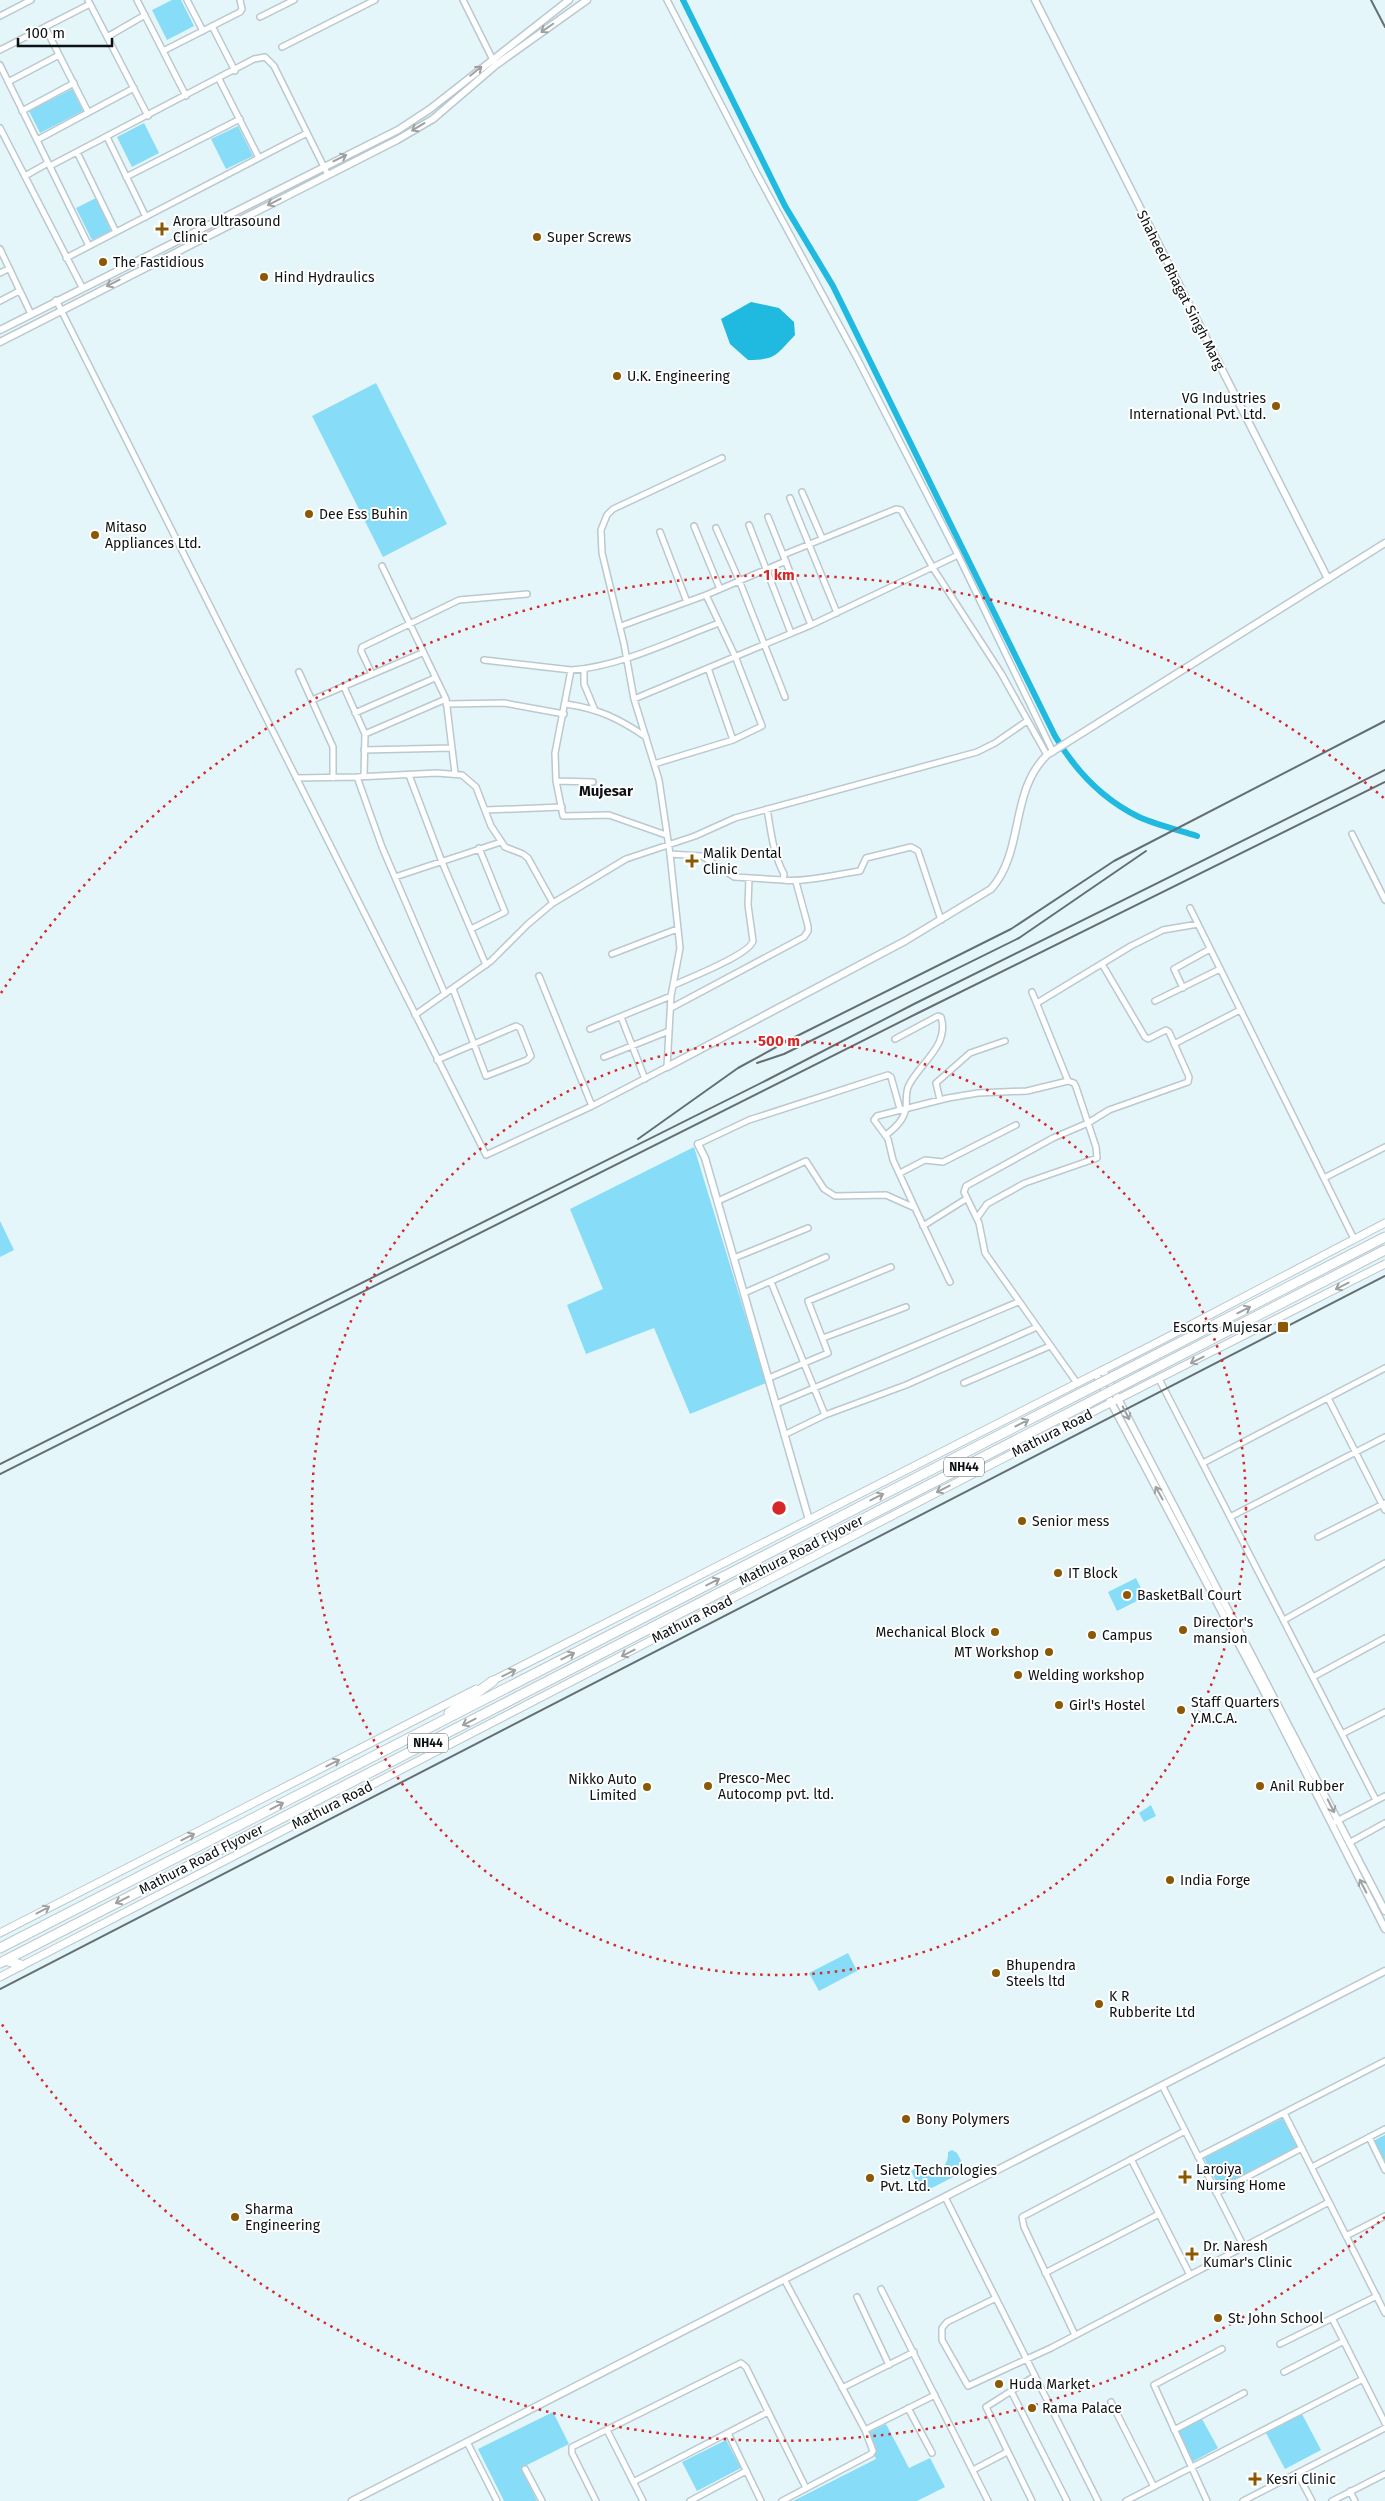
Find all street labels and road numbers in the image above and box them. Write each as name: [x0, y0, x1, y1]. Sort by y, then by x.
street label: Shaheed Bhagat Singh Marg: [1133, 208, 1229, 373]
street label: Mathura Road: [1009, 1406, 1095, 1461]
road number: NH44: [944, 1458, 984, 1476]
street label: Mathura Road Flyover: [736, 1511, 867, 1589]
street label: Mathura Road: [649, 1592, 735, 1647]
road number: NH44: [408, 1734, 448, 1752]
street label: Mathura Road: [289, 1778, 375, 1833]
street label: Mathura Road Flyover: [136, 1820, 267, 1898]

